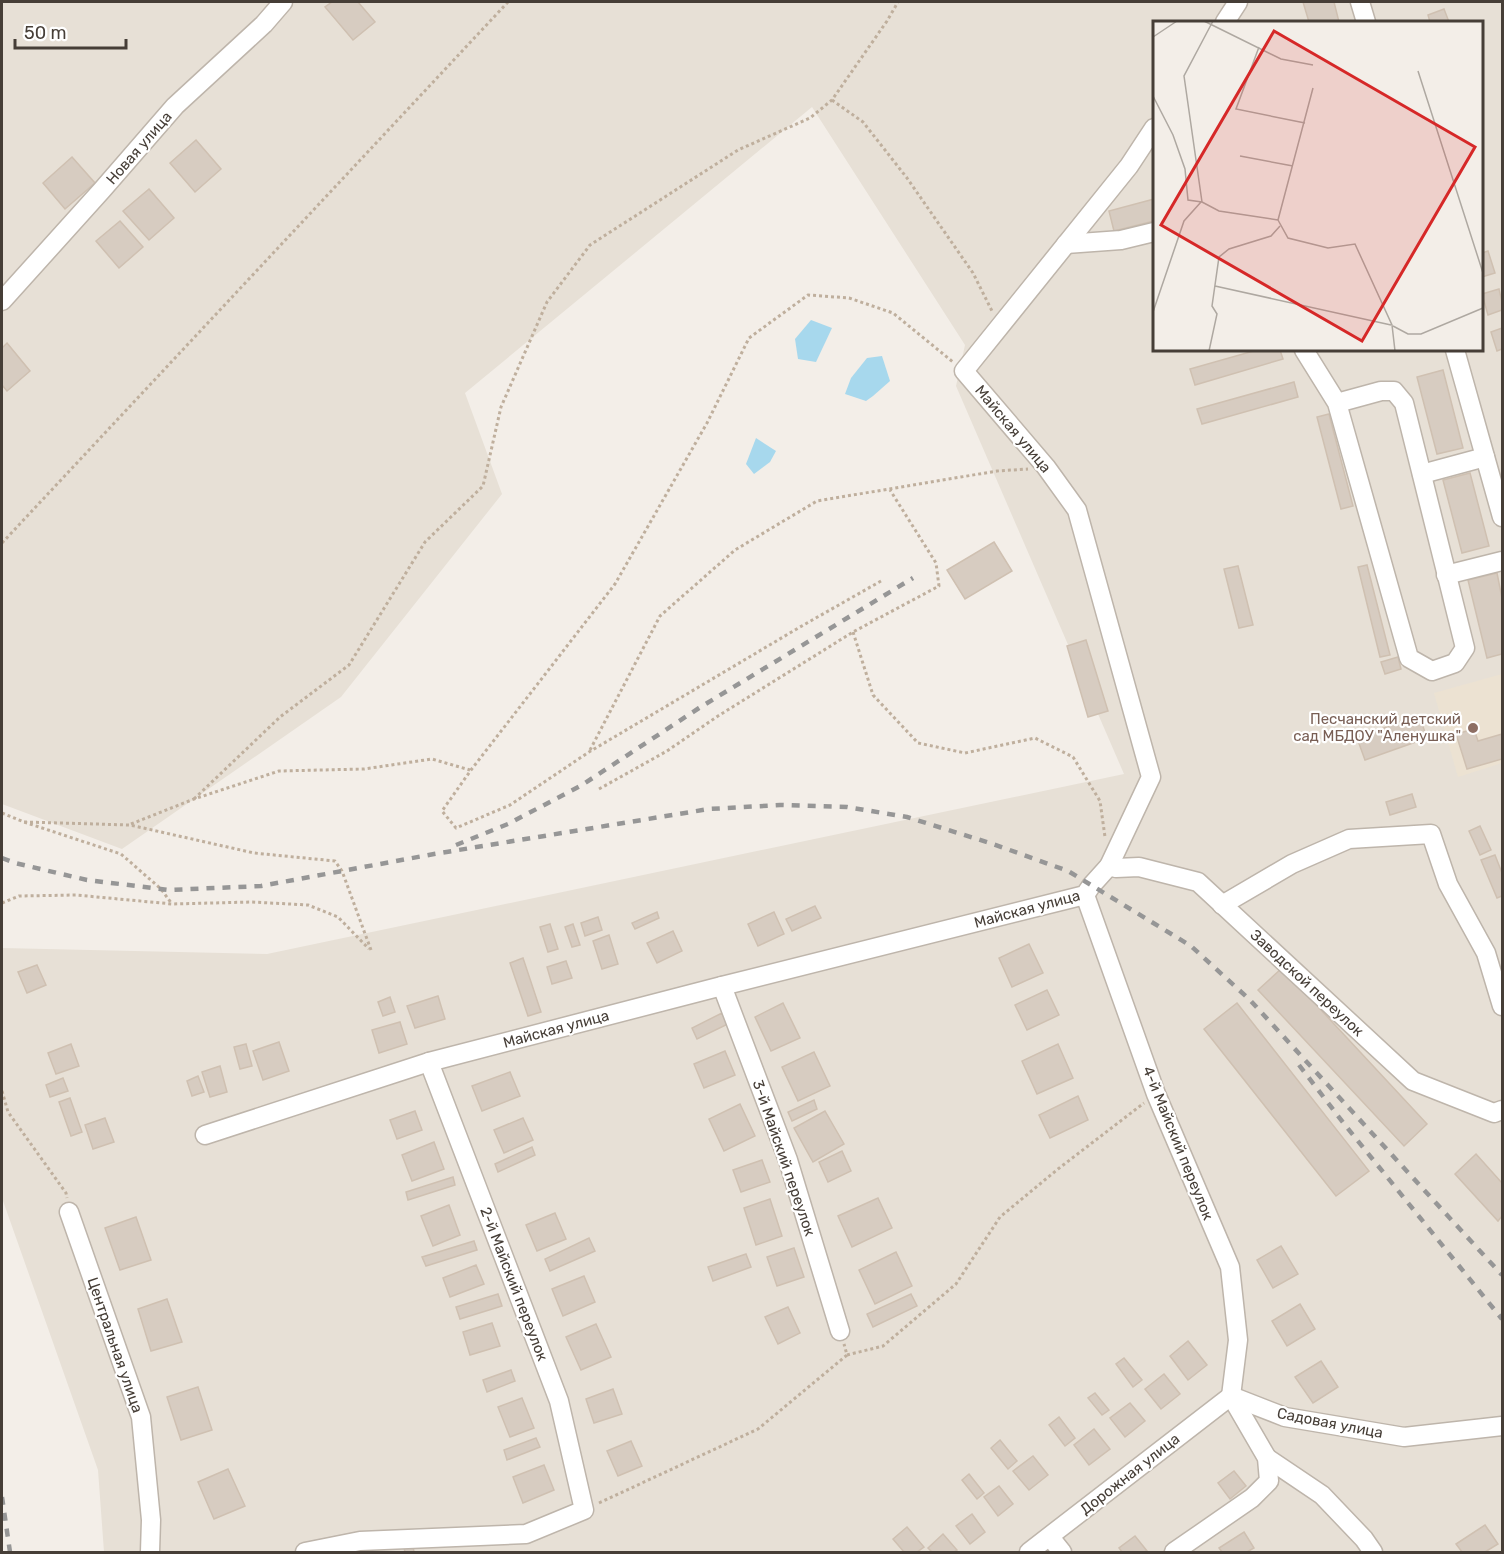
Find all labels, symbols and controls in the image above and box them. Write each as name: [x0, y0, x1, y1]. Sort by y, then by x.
scale bar: [15, 12, 126, 50]
inset map: [1153, 21, 1483, 351]
text: 50 m: [24, 22, 67, 44]
street label: Новая улица: [102, 108, 176, 188]
street label: Майская улица: [971, 381, 1055, 477]
place label: Песчанский детский сад МБДОУ "Аленушка": [1293, 710, 1461, 745]
marker: Песчанский детский сад МБДОУ "Аленушка": [1466, 721, 1480, 735]
street label: Майская улица: [972, 886, 1082, 932]
street label: Заводской переулок: [1247, 926, 1367, 1040]
street label: Майская улица: [501, 1006, 611, 1052]
street label: 4-й Майский переулок: [1139, 1063, 1217, 1223]
street label: 3-й Майский переулок: [749, 1077, 819, 1239]
street label: 2-й Майский переулок: [476, 1204, 552, 1364]
street label: Центральная улица: [83, 1275, 147, 1415]
street label: Садовая улица: [1275, 1404, 1385, 1442]
street label: Дорожная улица: [1077, 1430, 1183, 1518]

